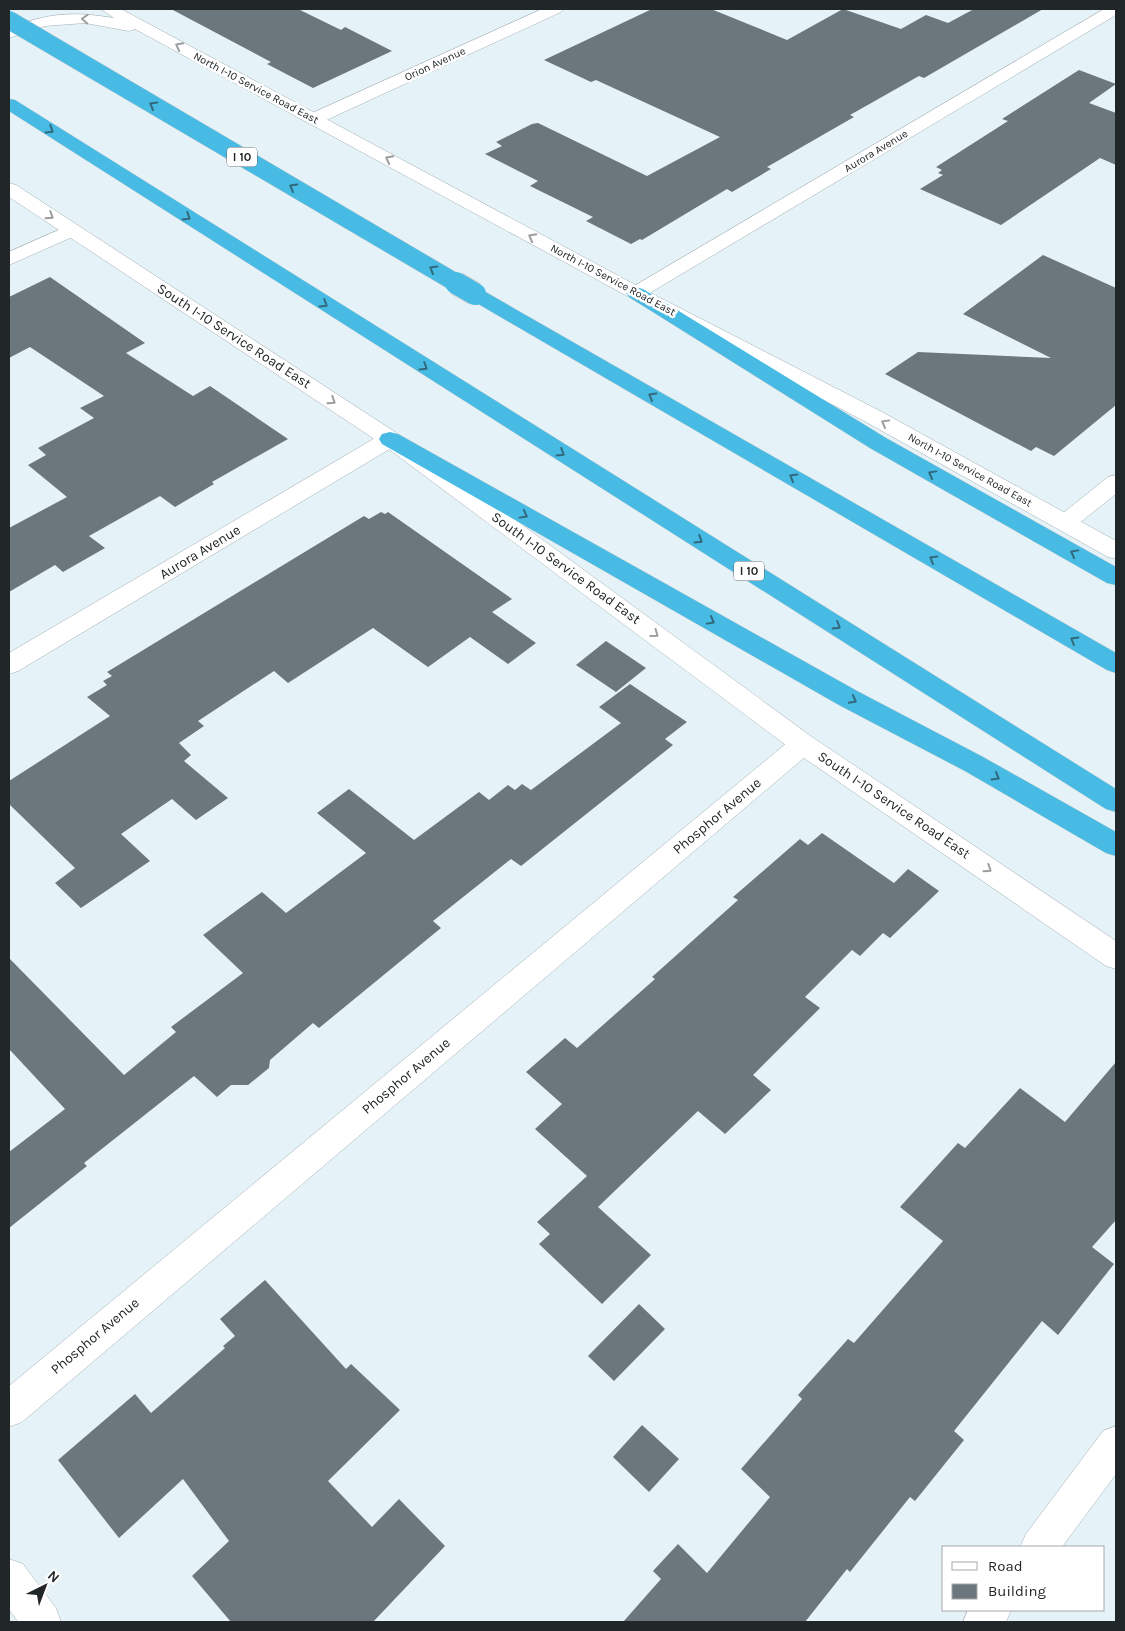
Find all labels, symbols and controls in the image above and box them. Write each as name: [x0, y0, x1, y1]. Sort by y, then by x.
one-way arrow: [81, 14, 89, 25]
one-way arrow: [175, 42, 184, 52]
street label: Orion Avenue: [402, 44, 468, 84]
street label: North I-10 Service Road East: [191, 49, 321, 127]
one-way arrow: [150, 101, 159, 111]
one-way arrow: [44, 124, 54, 133]
street label: Aurora Avenue: [842, 127, 910, 175]
road number: I 10: [227, 148, 257, 166]
one-way arrow: [385, 155, 394, 165]
one-way arrow: [290, 183, 299, 193]
one-way arrow: [44, 209, 53, 219]
one-way arrow: [182, 211, 191, 220]
one-way arrow: [528, 233, 537, 243]
street label: North I-10 Service Road East: [548, 241, 678, 319]
one-way arrow: [430, 266, 439, 276]
street label: South I-10 Service Road East: [154, 280, 314, 392]
one-way arrow: [319, 298, 328, 307]
one-way arrow: [418, 360, 427, 370]
one-way arrow: [648, 392, 657, 402]
one-way arrow: [326, 395, 336, 404]
one-way arrow: [882, 419, 891, 429]
street label: North I-10 Service Road East: [906, 430, 1034, 510]
one-way arrow: [556, 447, 565, 456]
one-way arrow: [929, 470, 938, 480]
one-way arrow: [789, 474, 798, 484]
street label: South I-10 Service Road East: [488, 508, 644, 628]
one-way arrow: [519, 509, 528, 519]
street label: Aurora Avenue: [156, 521, 244, 583]
one-way arrow: [694, 533, 703, 543]
one-way arrow: [1070, 550, 1079, 560]
one-way arrow: [930, 555, 939, 565]
road number: I 10: [734, 562, 764, 580]
one-way arrow: [706, 614, 715, 624]
one-way arrow: [831, 620, 840, 629]
one-way arrow: [649, 628, 659, 637]
one-way arrow: [1070, 636, 1079, 646]
one-way arrow: [848, 694, 857, 704]
street label: South I-10 Service Road East: [815, 748, 973, 862]
one-way arrow: [991, 771, 1000, 781]
street label: Phosphor Avenue: [669, 774, 765, 858]
one-way arrow: [982, 863, 991, 872]
street label: Phosphor Avenue: [358, 1034, 454, 1118]
street label: Phosphor Avenue: [47, 1294, 143, 1378]
legend: [942, 1546, 1105, 1611]
text: Road: [988, 1557, 1023, 1575]
north arrow: [20, 1561, 70, 1611]
text: N: [44, 1567, 63, 1586]
text: Building: [988, 1582, 1046, 1600]

